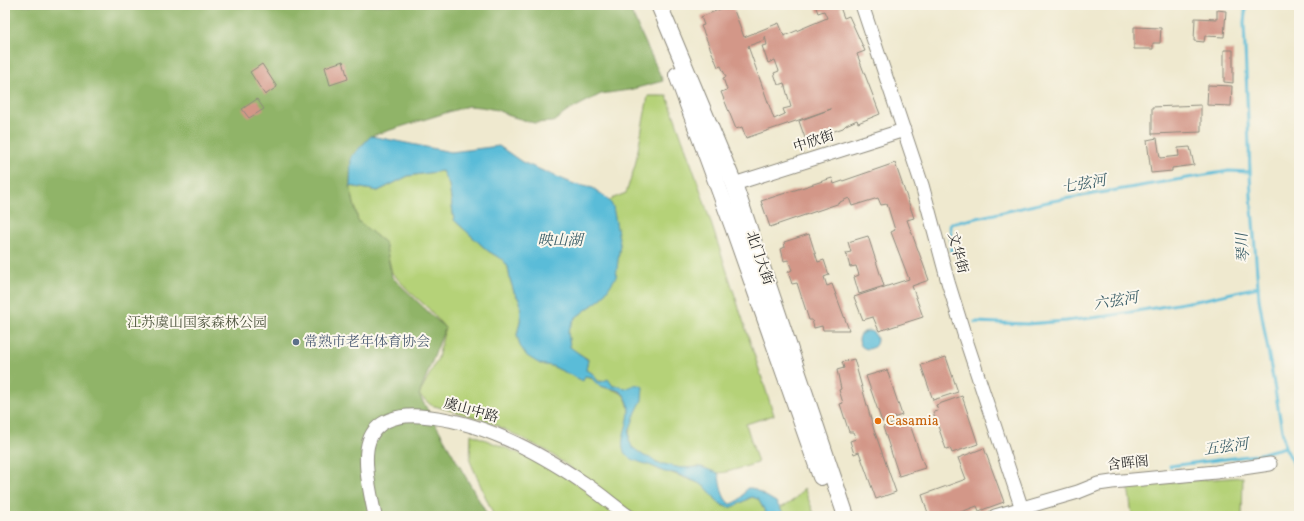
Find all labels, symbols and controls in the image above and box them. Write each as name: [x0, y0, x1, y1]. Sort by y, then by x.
street label: 中欣街: [791, 126, 837, 158]
water label: 七弦河: [1060, 170, 1111, 199]
street label: 北门大街: [741, 228, 777, 288]
street label: 文华街: [942, 230, 972, 276]
water label: 琴川: [1232, 230, 1256, 264]
water label: 映山湖: [537, 231, 585, 252]
water label: 六弦河: [1092, 288, 1143, 316]
park label: 江苏虞山国家森林公园: [127, 314, 267, 333]
place label: 常熟市老年体育协会: [304, 333, 430, 352]
marker: 常熟市老年体育协会: [291, 337, 301, 347]
street label: 虞山中路: [441, 394, 501, 428]
place label: Casamia: [886, 412, 939, 431]
marker: Casamia: [873, 416, 883, 426]
water label: 五弦河: [1202, 434, 1253, 462]
street label: 含晖阁: [1106, 452, 1150, 476]

